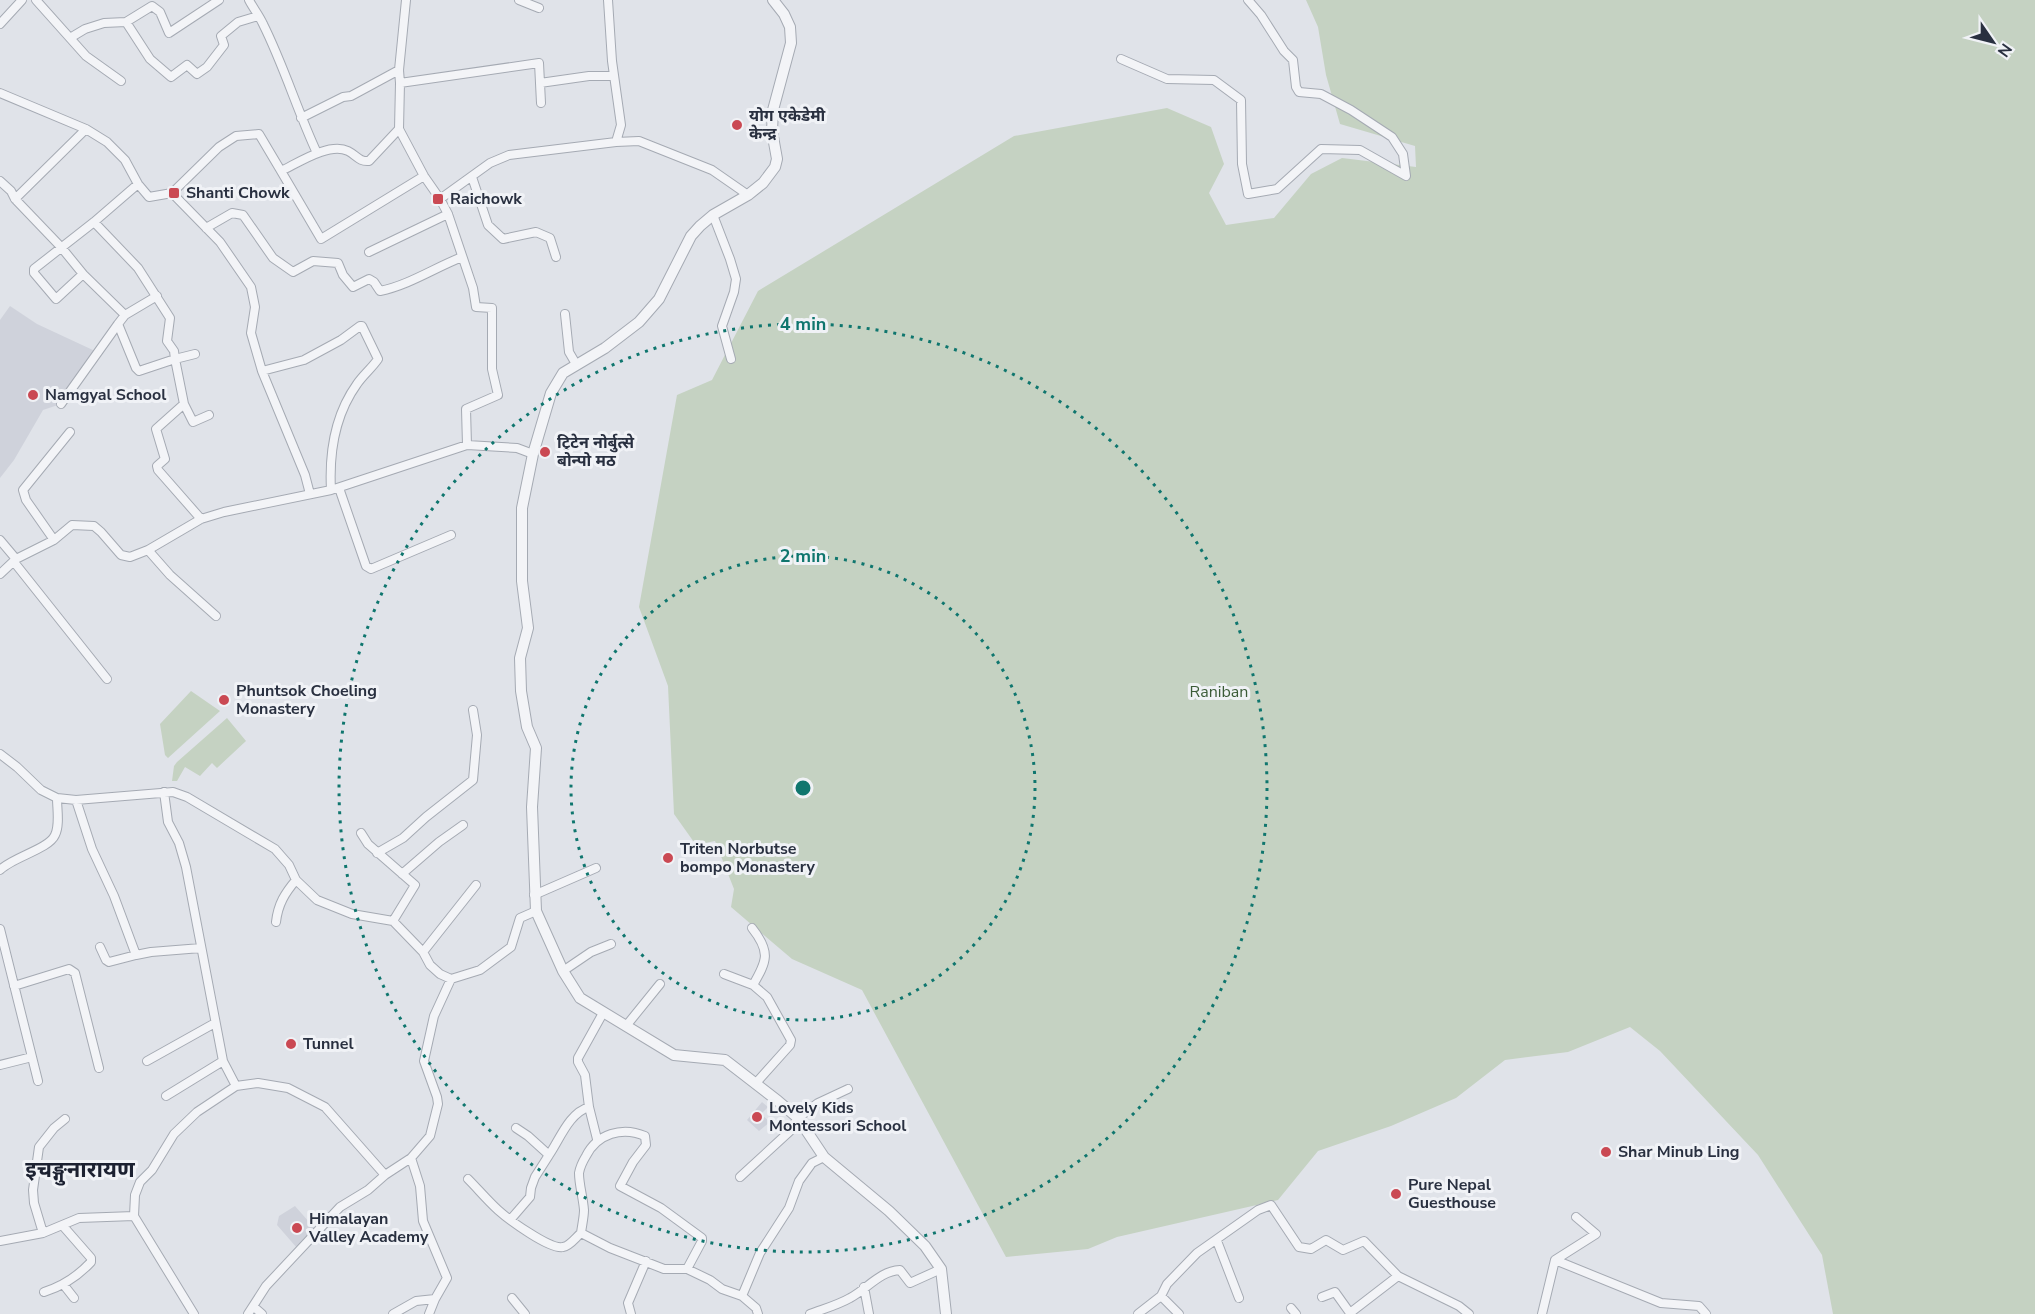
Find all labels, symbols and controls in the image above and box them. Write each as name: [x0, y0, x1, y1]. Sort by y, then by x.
north arrow: [1963, 12, 2023, 72]
text: N: [1992, 39, 2017, 61]
place label: योग एकेडेमी केन्द्र: [749, 105, 826, 145]
marker: योग एकेडेमी केन्द्र: [730, 118, 744, 132]
place label: Shanti Chowk: [186, 182, 290, 204]
marker: Shanti Chowk: [167, 186, 181, 200]
place label: Raichowk: [450, 188, 522, 210]
marker: Raichowk: [431, 192, 445, 206]
text: 4 min: [780, 312, 826, 336]
place label: Namgyal School: [45, 384, 166, 406]
marker: Namgyal School: [26, 388, 40, 402]
place label: ट्रिटेन नोर्बुत्से बोन्पो मठ: [557, 432, 635, 472]
marker: ट्रिटेन नोर्बुत्से बोन्पो मठ: [538, 445, 552, 459]
text: 2 min: [780, 544, 826, 568]
place label: Phuntsok Choeling Monastery: [236, 680, 377, 720]
park label: Raniban: [1190, 681, 1248, 703]
marker: Phuntsok Choeling Monastery: [217, 693, 231, 707]
centre of rings: [793, 778, 813, 798]
place label: Triten Norbutse bompo Monastery: [680, 838, 815, 878]
marker: Triten Norbutse bompo Monastery: [661, 851, 675, 865]
place label: Tunnel: [303, 1033, 354, 1055]
marker: Tunnel: [284, 1037, 298, 1051]
place label: Lovely Kids Montessori School: [769, 1097, 906, 1137]
marker: Lovely Kids Montessori School: [750, 1110, 764, 1124]
place label: Shar Minub Ling: [1618, 1141, 1739, 1163]
marker: Shar Minub Ling: [1599, 1145, 1613, 1159]
district label: इचङ्गुनारायण: [25, 1155, 136, 1186]
place label: Pure Nepal Guesthouse: [1408, 1174, 1496, 1214]
marker: Pure Nepal Guesthouse: [1389, 1187, 1403, 1201]
place label: Himalayan Valley Academy: [308, 1208, 429, 1248]
marker: Himalayan Valley Academy: [290, 1221, 304, 1235]

